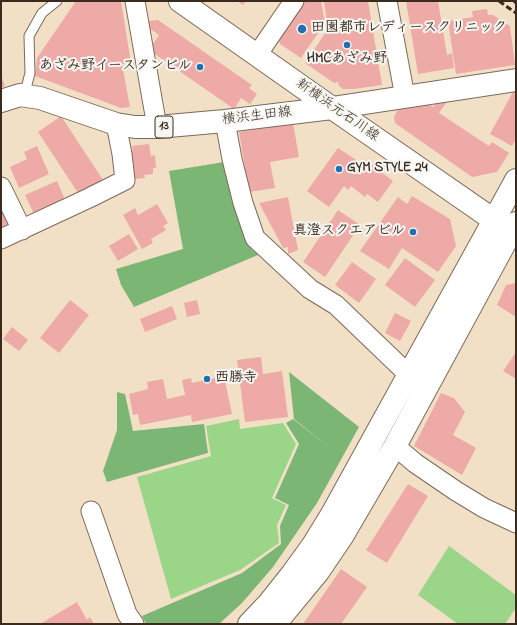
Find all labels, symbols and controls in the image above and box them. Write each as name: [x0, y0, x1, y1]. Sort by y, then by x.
place label: 田園都市レディースクリニック: [311, 21, 507, 37]
marker: 田園都市レディースクリニック: [296, 23, 308, 35]
marker: HMCあざみ野: [342, 40, 352, 50]
place label: HMCあざみ野: [307, 52, 387, 68]
place label: あざみ野イースタンビル: [39, 59, 192, 75]
marker: あざみ野イースタンビル: [195, 62, 205, 72]
street label: 新横浜元石川線: [292, 76, 382, 146]
street label: 横浜生田線: [221, 104, 293, 130]
road number: 13: [155, 116, 173, 138]
place label: GYM STYLE 24: [347, 161, 428, 177]
marker: GYM STYLE 24: [334, 164, 344, 174]
place label: 真澄スクエアビル: [293, 224, 405, 240]
marker: 真澄スクエアビル: [408, 227, 418, 237]
place label: 西勝寺: [215, 371, 257, 387]
marker: 西勝寺: [202, 374, 212, 384]

